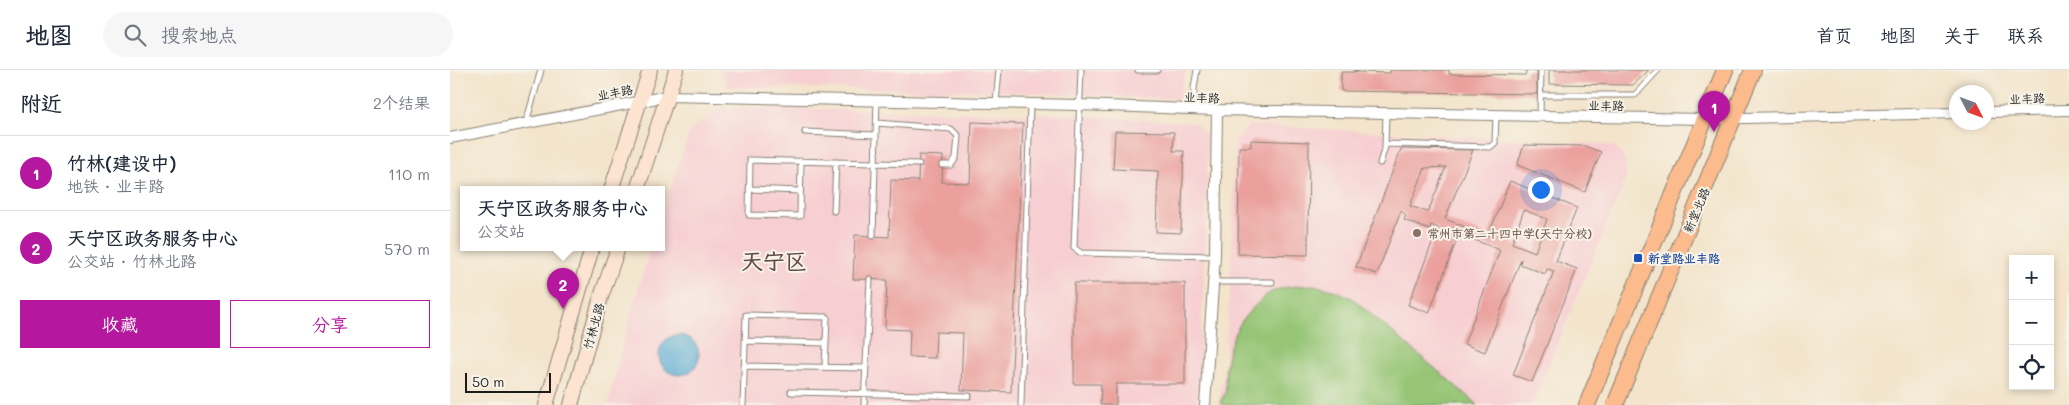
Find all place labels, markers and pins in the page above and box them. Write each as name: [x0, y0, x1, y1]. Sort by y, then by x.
pin: 1: [1698, 91, 1730, 132]
place label: 常州市第二十四中学(天宁分校): [1427, 225, 1592, 241]
marker: 常州市第二十四中学(天宁分校): [1411, 227, 1423, 239]
place label: 新堂路业丰路: [1648, 250, 1720, 266]
marker: 新堂路业丰路: [1632, 252, 1644, 264]
pin: 2: [547, 268, 579, 309]

